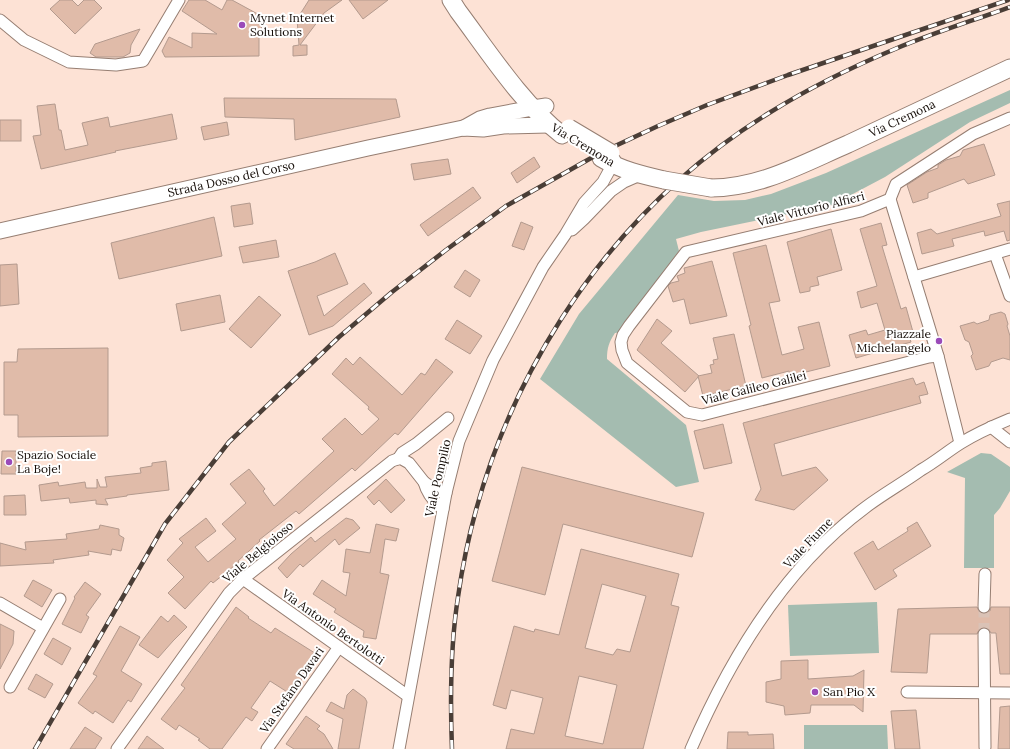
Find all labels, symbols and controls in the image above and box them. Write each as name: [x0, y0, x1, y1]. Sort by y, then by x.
place label: Mynet Internet Solutions: [250, 10, 335, 39]
marker: Mynet Internet Solutions: [237, 20, 247, 30]
street label: Via Cremona: [866, 96, 938, 141]
street label: Via Cremona: [548, 119, 618, 169]
street label: Strada Dosso del Corso: [166, 157, 296, 200]
street label: Viale Vittorio Alfieri: [755, 188, 866, 229]
place label: Piazzale Michelangelo: [856, 326, 931, 355]
marker: Piazzale Michelangelo: [934, 336, 944, 346]
street label: Viale Galileo Galilei: [699, 367, 808, 408]
street label: Viale Pompilio: [421, 438, 454, 519]
place label: Spazio Sociale La Boje!: [17, 447, 97, 476]
marker: Spazio Sociale La Boje!: [4, 457, 14, 467]
street label: Viale Fiume: [779, 514, 836, 572]
street label: Viale Belgioioso: [219, 518, 296, 586]
street label: Via Antonio Bertolotti: [278, 585, 387, 668]
street label: Via Stefano Davari: [256, 644, 327, 736]
place label: San Pio X: [823, 684, 875, 699]
marker: San Pio X: [810, 687, 820, 697]

